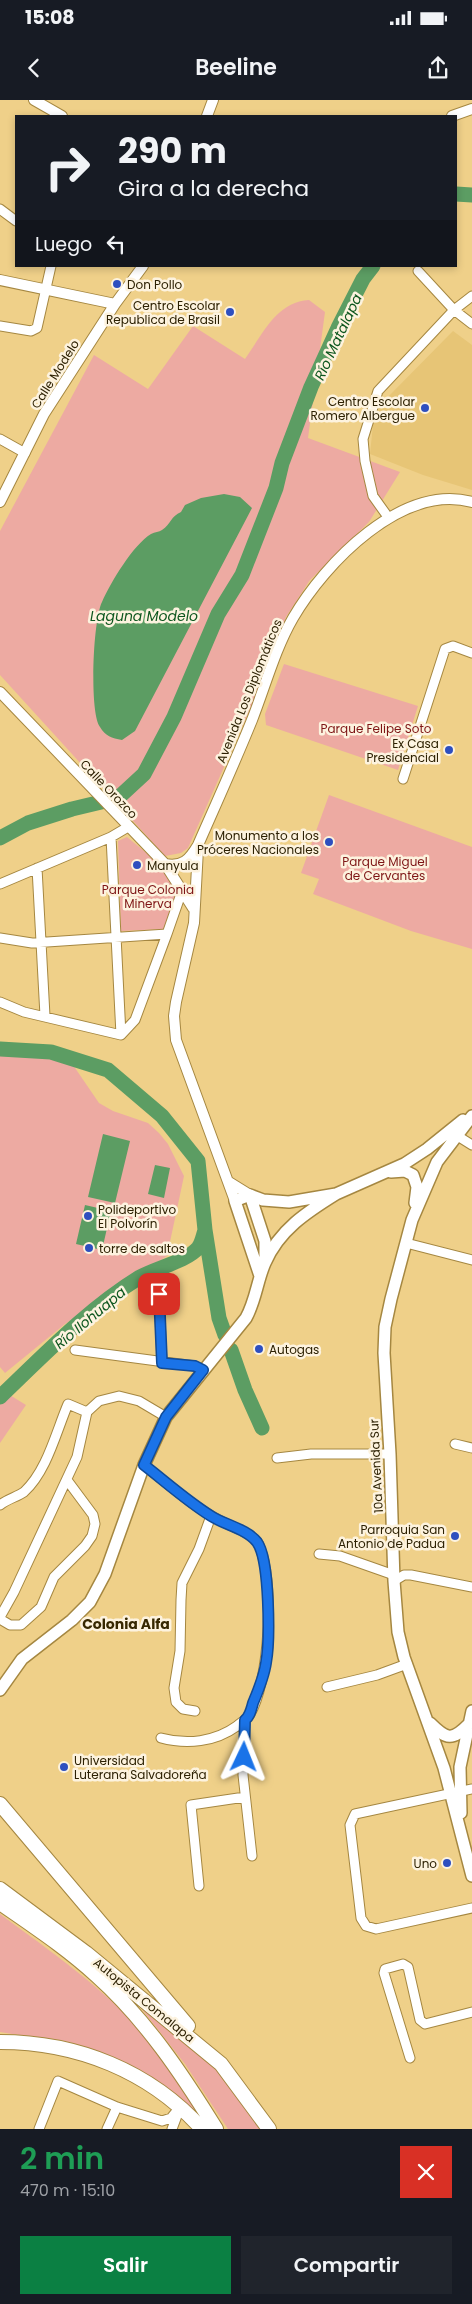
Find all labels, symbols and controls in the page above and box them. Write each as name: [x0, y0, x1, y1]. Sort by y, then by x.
text: 15:08: [25, 4, 75, 31]
text: Beeline: [195, 52, 277, 83]
icon: back: [20, 54, 48, 82]
icon: share: [424, 54, 452, 82]
text: 290 m: [118, 126, 227, 175]
icon: right: [35, 135, 100, 200]
text: Gira a la derecha: [118, 173, 309, 204]
icon: left: [102, 230, 130, 258]
text: Luego: [35, 231, 92, 258]
place label: Don Pollo: [127, 276, 183, 293]
marker: Don Pollo: [111, 278, 123, 290]
water label: Río Matalapa: [309, 290, 367, 383]
place label: Centro Escolar Republica de Brasil: [106, 297, 221, 328]
marker: Centro Escolar Republica de Brasil: [224, 306, 236, 318]
street label: Calle Modelo: [27, 336, 83, 412]
place label: Centro Escolar Romero Albergue: [311, 393, 416, 424]
marker: Centro Escolar Romero Albergue: [419, 402, 431, 414]
water label: Laguna Modelo: [90, 606, 198, 626]
street label: Avenida Los Diplomáticos: [212, 616, 286, 766]
park label: Parque Felipe Soto: [321, 720, 432, 737]
place label: Ex Casa Presidencial: [366, 735, 439, 766]
marker: Ex Casa Presidencial: [443, 744, 455, 756]
street label: Calle Orozco: [77, 756, 142, 822]
place label: Monumento a los Próceres Nacionales: [197, 827, 319, 858]
marker: Monumento a los Próceres Nacionales: [323, 836, 335, 848]
park label: Parque Miguel de Cervantes: [342, 853, 428, 884]
place label: Manyula: [147, 857, 199, 874]
marker: Manyula: [131, 859, 143, 871]
park label: Parque Colonia Minerva: [102, 881, 194, 912]
place label: Polideportivo El Polvorín: [98, 1201, 176, 1232]
marker: Polideportivo El Polvorín: [82, 1210, 94, 1222]
place label: torre de saltos: [99, 1240, 185, 1257]
marker: torre de saltos: [83, 1242, 95, 1254]
pin: [138, 1273, 180, 1315]
icon: arrive: [145, 1280, 173, 1308]
water label: Río Ilohuapa: [50, 1282, 130, 1354]
place label: Autogas: [269, 1341, 319, 1358]
marker: Autogas: [253, 1343, 265, 1355]
street label: 10a Avenida Sur: [365, 1418, 387, 1513]
place label: Parroquia San Antonio de Padua: [338, 1521, 445, 1552]
marker: Parroquia San Antonio de Padua: [449, 1530, 461, 1542]
district label: Colonia Alfa: [82, 1614, 170, 1634]
position arrow: [217, 1730, 269, 1782]
place label: Universidad Luterana Salvadoreña: [74, 1752, 207, 1783]
marker: Universidad Luterana Salvadoreña: [58, 1761, 70, 1773]
place label: Uno: [414, 1855, 437, 1872]
marker: Uno: [441, 1857, 453, 1869]
street label: Autopista Comalapa: [90, 1954, 198, 2046]
text: 2 min: [20, 2137, 104, 2180]
button: close: [400, 2146, 452, 2198]
text: 470 m · 15:10: [20, 2179, 115, 2202]
button: Salir: [20, 2236, 231, 2294]
button: Compartir: [241, 2236, 452, 2294]

